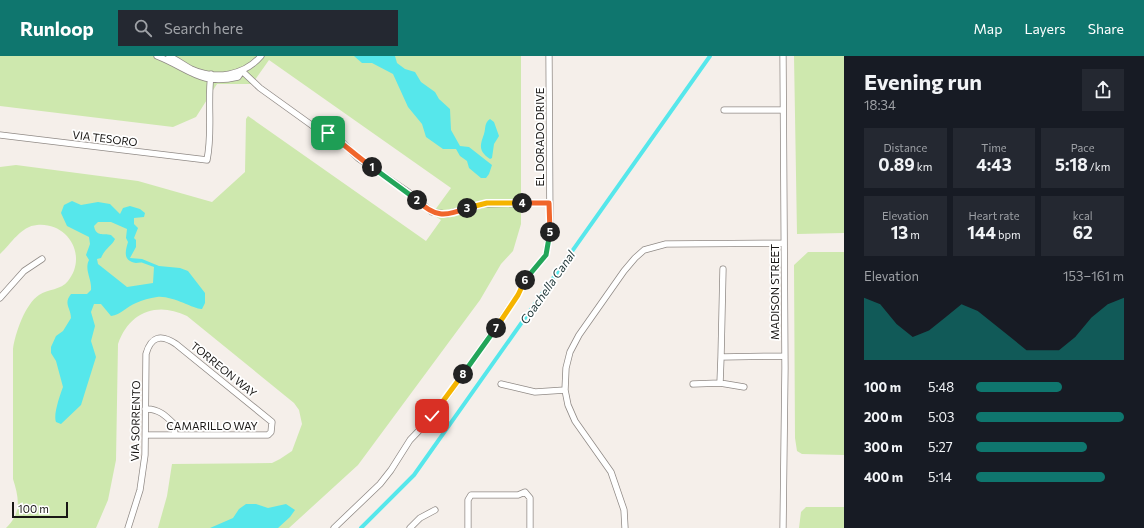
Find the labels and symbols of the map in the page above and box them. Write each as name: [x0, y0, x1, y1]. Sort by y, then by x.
street label: EL DORADO DRIVE: [533, 88, 546, 186]
pin: [311, 116, 345, 150]
street label: VIA TESORO: [72, 128, 138, 148]
pin: 1: [362, 157, 382, 177]
pin: 2: [407, 190, 427, 210]
pin: 4: [512, 193, 532, 213]
pin: 3: [457, 198, 477, 218]
pin: 5: [540, 222, 560, 242]
street label: MADISON STREET: [768, 244, 781, 340]
water label: Coachella Canal: [517, 247, 578, 326]
pin: 6: [515, 270, 535, 290]
pin: 7: [486, 318, 506, 338]
street label: TORREON WAY: [189, 339, 259, 399]
pin: 8: [453, 364, 473, 384]
street label: VIA SORRENTO: [128, 380, 142, 462]
pin: [415, 399, 449, 433]
street label: CAMARILLO WAY: [166, 419, 258, 432]
scale bar: [12, 500, 68, 519]

